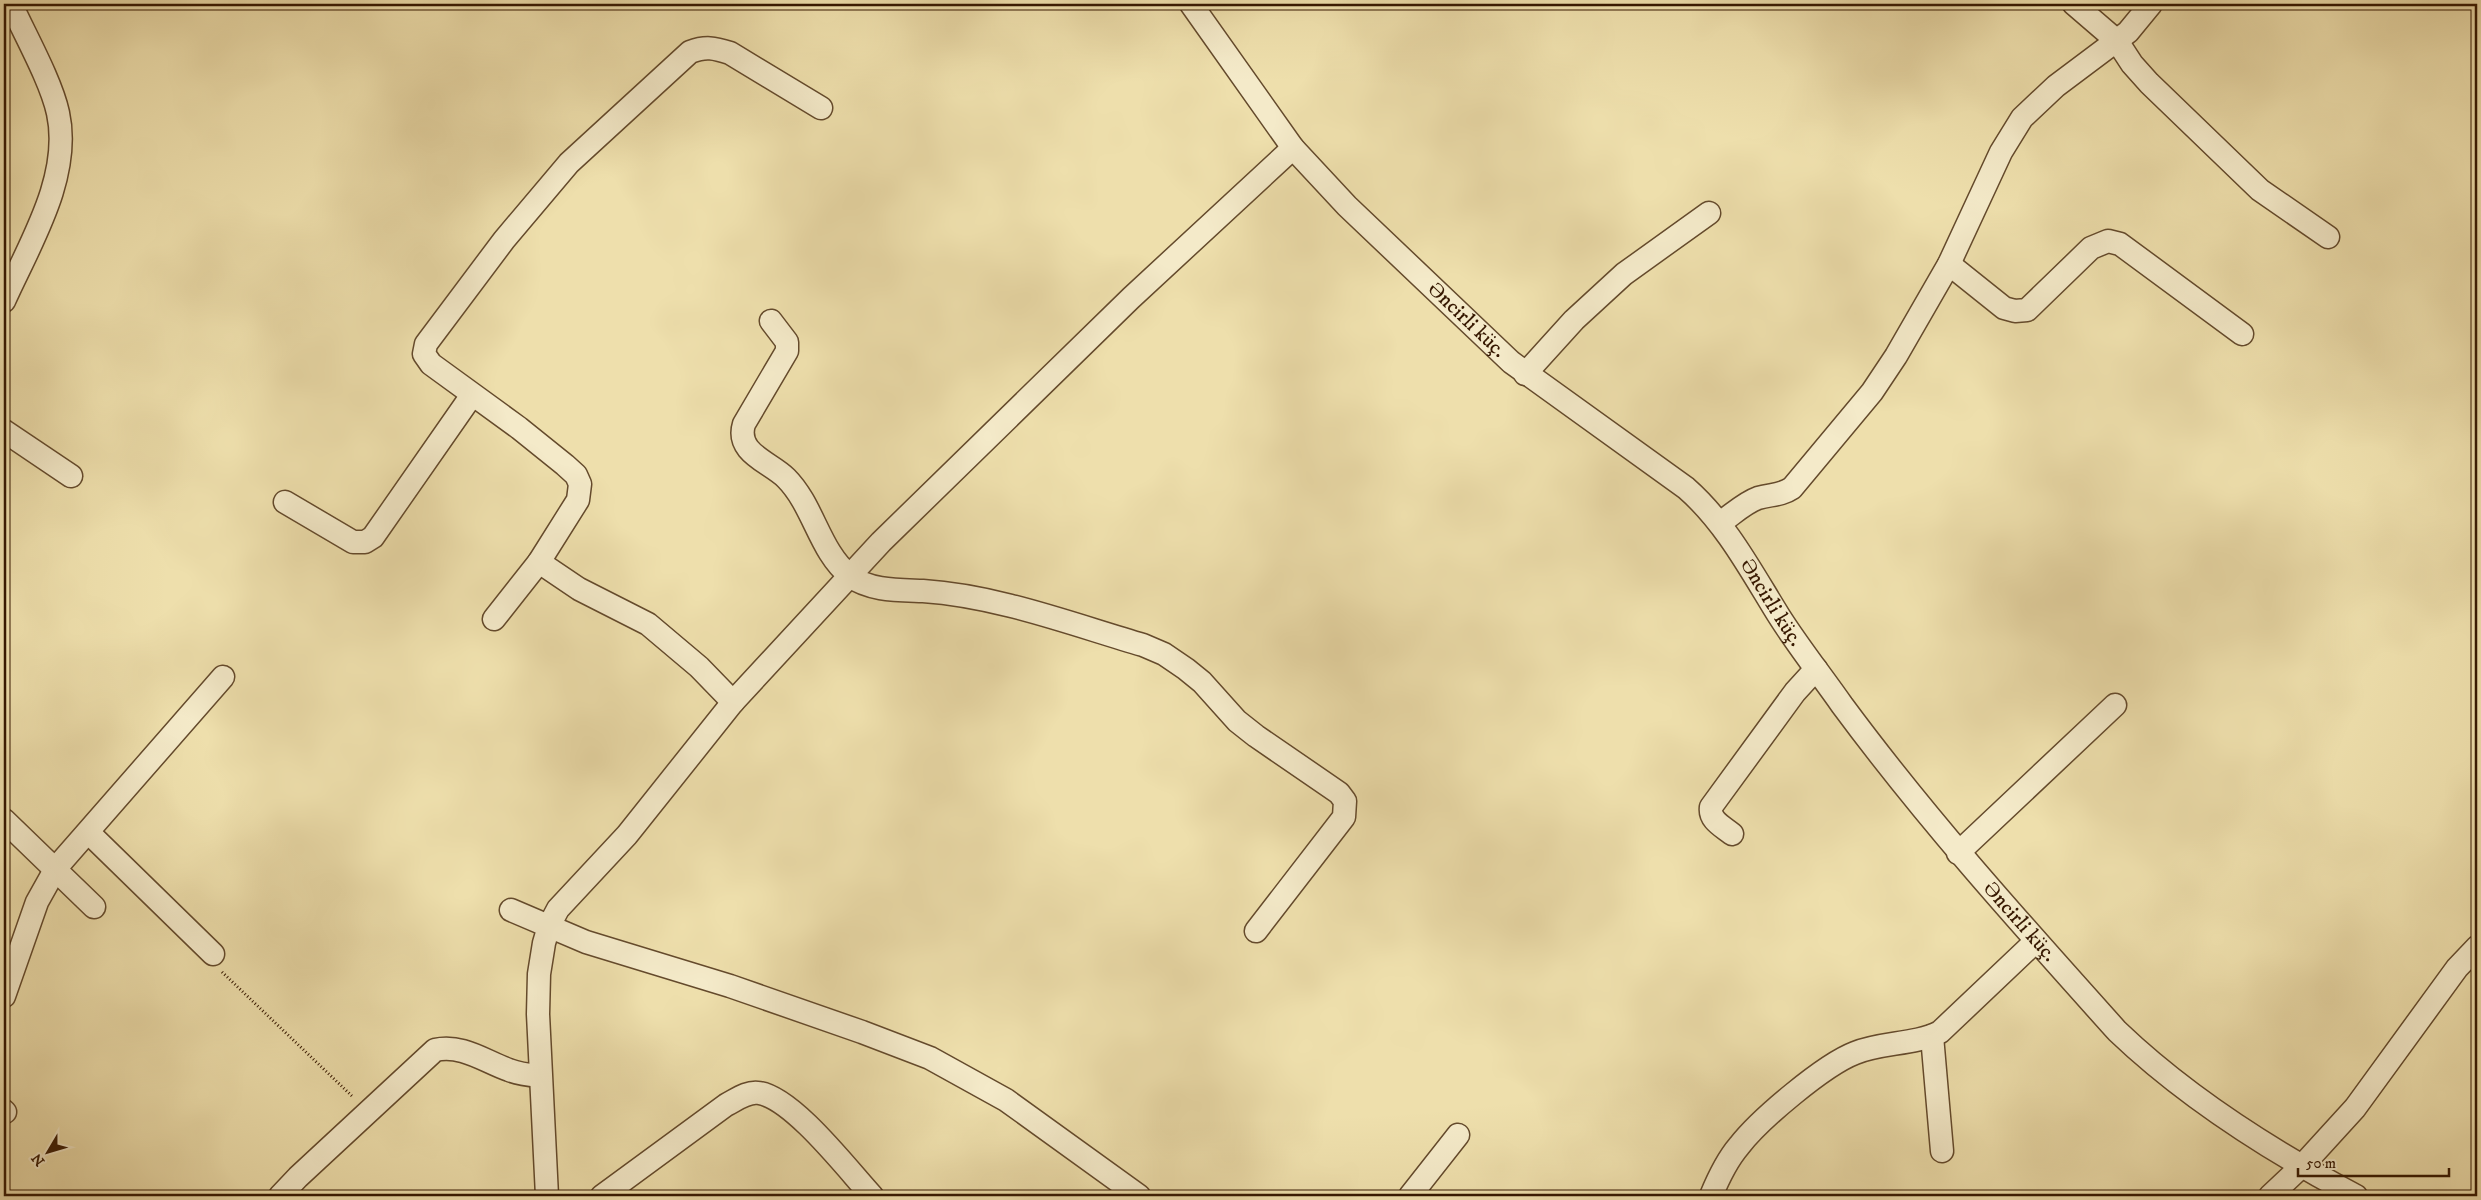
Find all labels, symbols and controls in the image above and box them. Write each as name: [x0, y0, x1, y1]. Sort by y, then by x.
street label: Əncirli küç.: [1422, 276, 1512, 363]
street label: Əncirli küç.: [1734, 554, 1809, 652]
street label: Əncirli küç.: [1977, 876, 2062, 968]
north arrow: [22, 1128, 72, 1178]
scale bar: [2298, 1145, 2450, 1177]
text: N: [28, 1149, 49, 1169]
text: 50 m: [2306, 1154, 2336, 1173]

